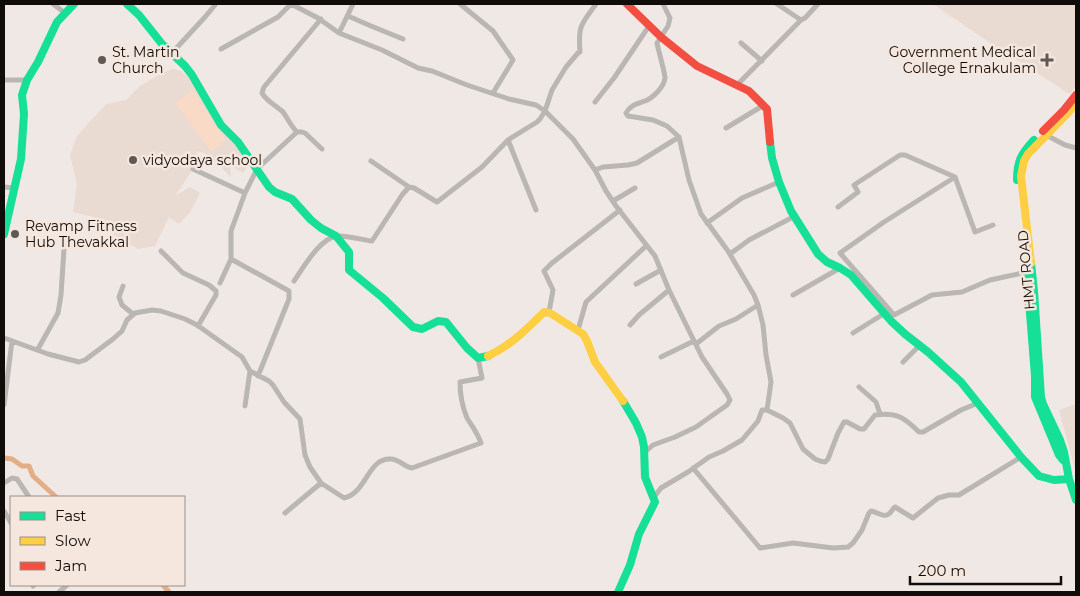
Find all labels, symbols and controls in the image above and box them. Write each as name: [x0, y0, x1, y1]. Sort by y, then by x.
place label: St. Martin Church: [112, 43, 179, 77]
place label: Government Medical College Ernakulam: [889, 43, 1036, 77]
marker: Government Medical College Ernakulam: [1040, 53, 1054, 67]
marker: St. Martin Church: [96, 54, 108, 66]
place label: vidyodaya school: [143, 151, 262, 169]
marker: vidyodaya school: [127, 154, 139, 166]
place label: Revamp Fitness Hub Thevakkal: [25, 217, 137, 251]
marker: Revamp Fitness Hub Thevakkal: [9, 228, 21, 240]
street label: HMT ROAD: [1014, 229, 1038, 311]
legend: [10, 496, 185, 586]
text: Fast: [55, 506, 86, 525]
text: Slow: [55, 531, 91, 550]
scale bar: [910, 554, 1061, 586]
text: Jam: [54, 556, 87, 575]
text: 200 m: [918, 561, 966, 580]

